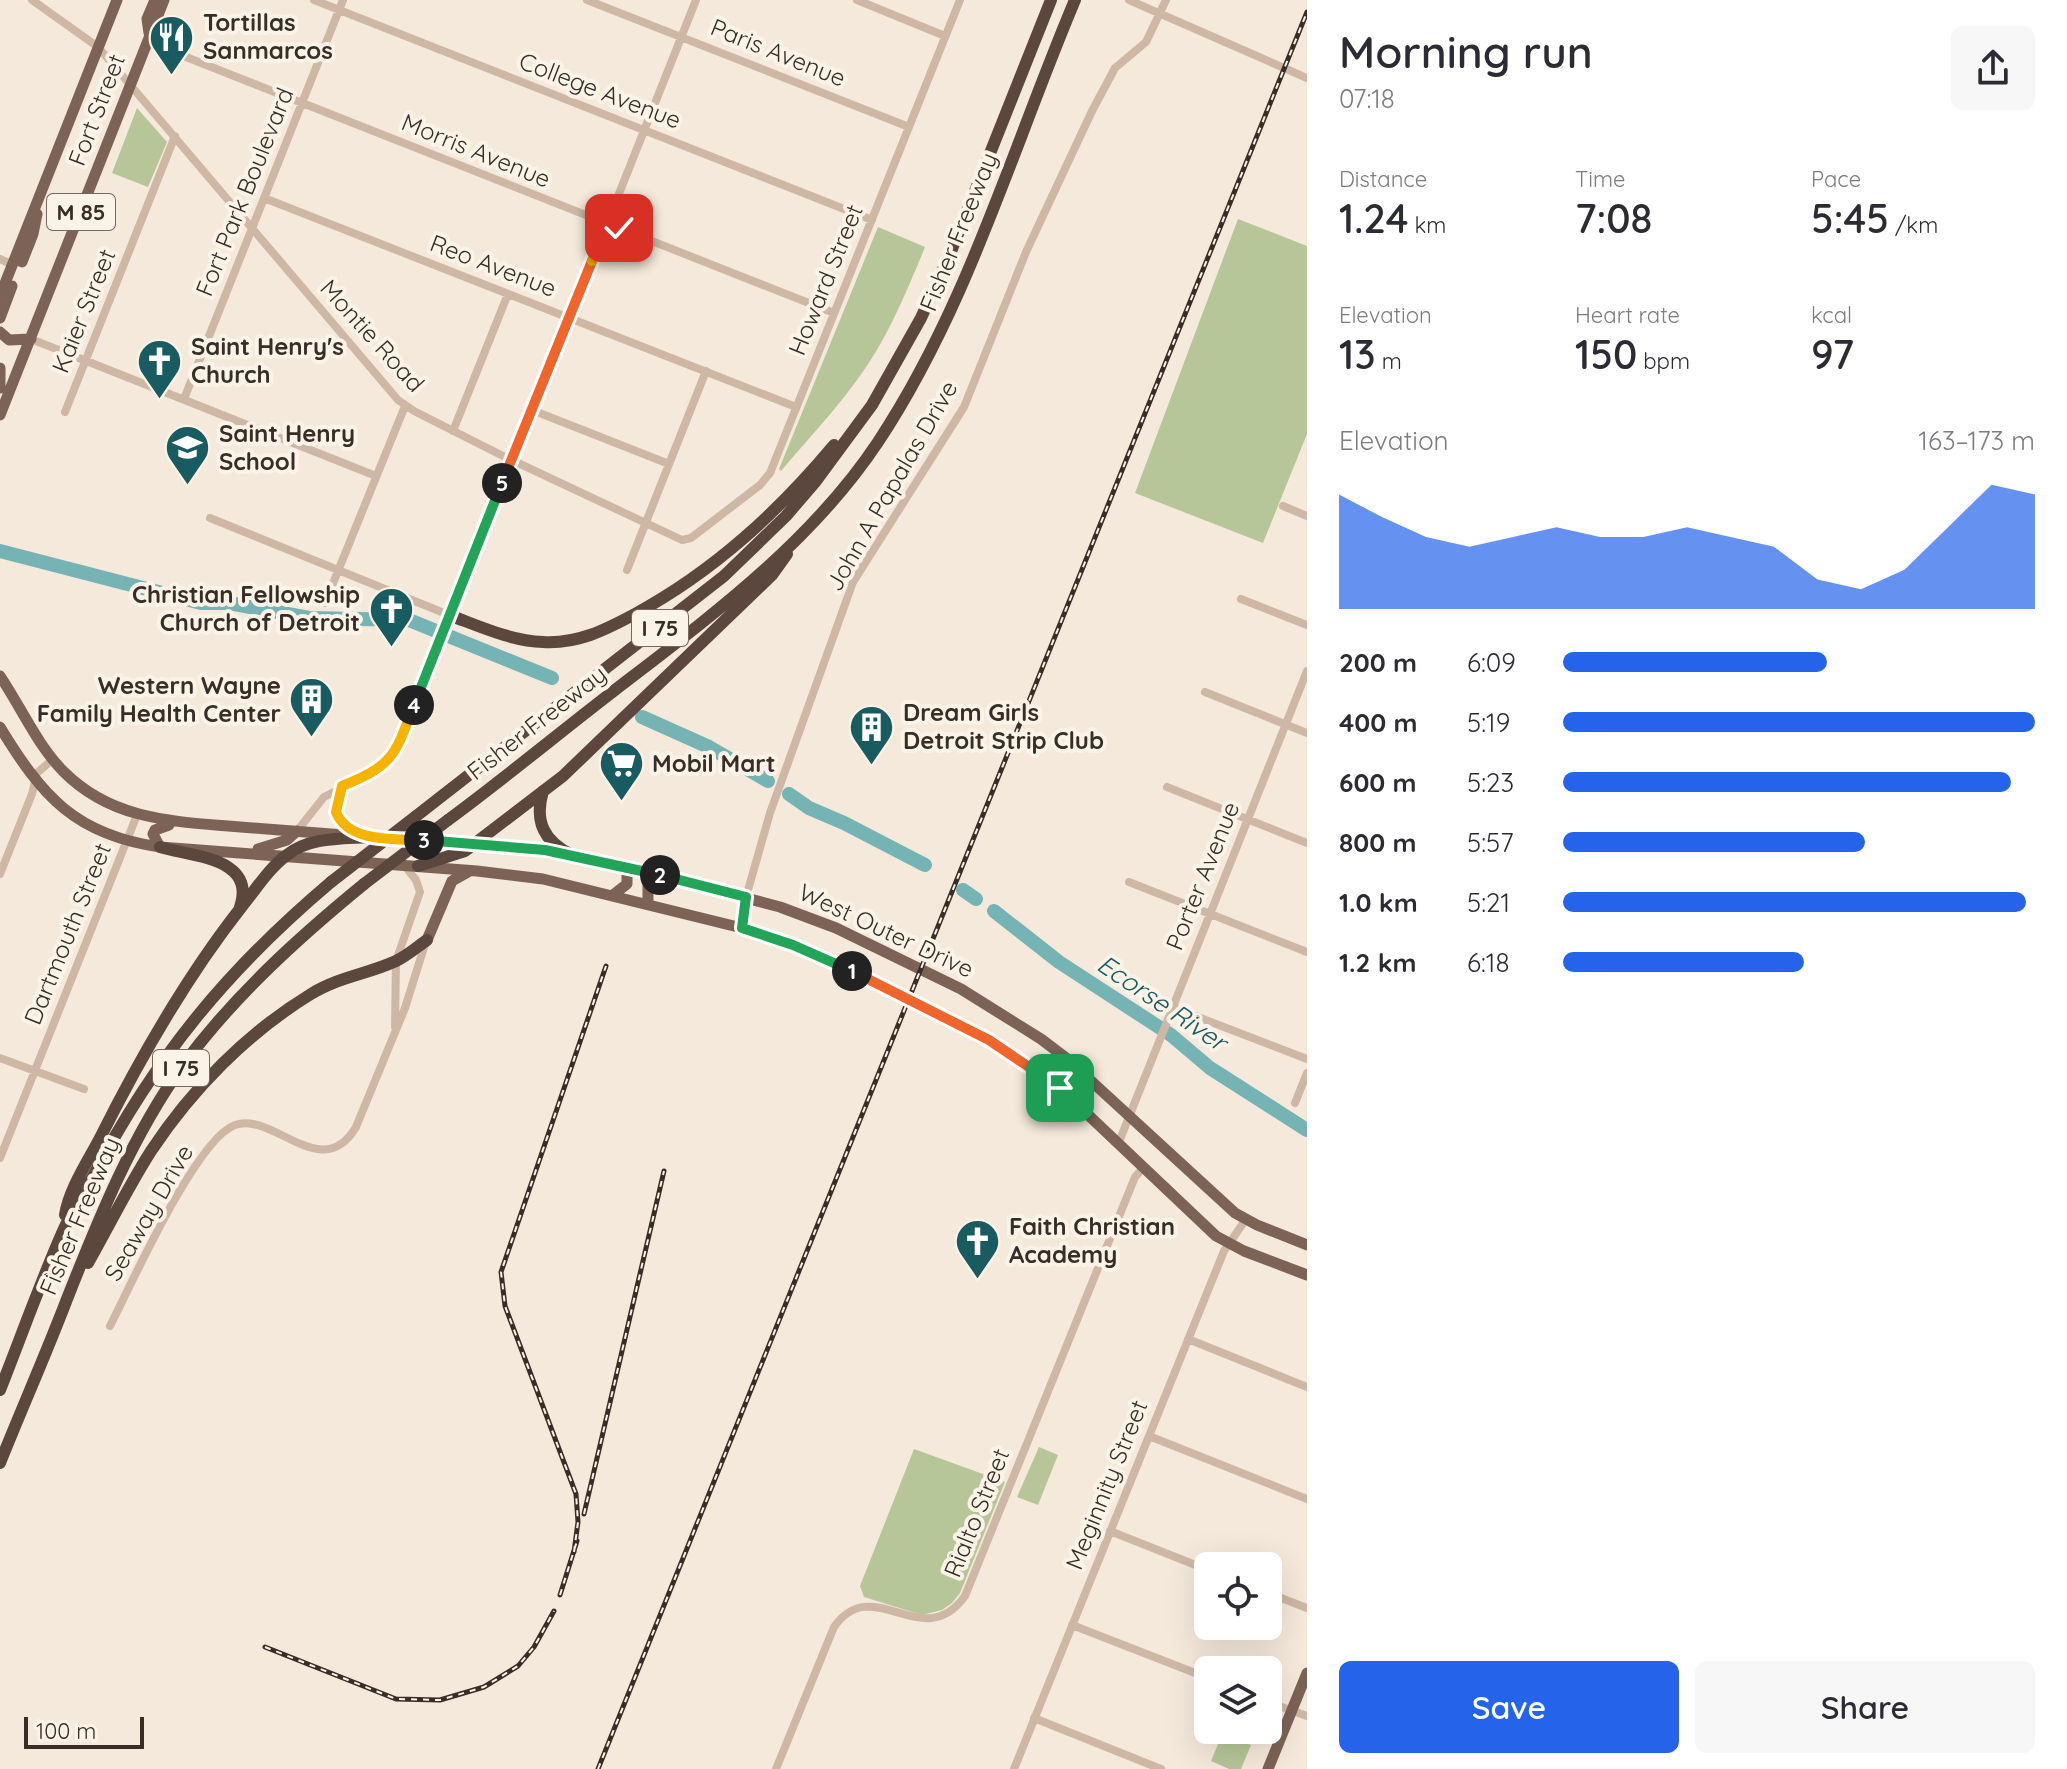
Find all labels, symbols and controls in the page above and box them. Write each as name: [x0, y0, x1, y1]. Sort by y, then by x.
place label: Tortillas Sanmarcos: [203, 7, 333, 65]
street label: Paris Avenue: [706, 11, 850, 93]
restaurant icon: Tortillas Sanmarcos: [148, 13, 196, 76]
text: Morning run: [1339, 24, 1593, 79]
button: share: [1951, 26, 2035, 110]
street label: College Avenue: [515, 45, 686, 135]
street label: Fort Street: [61, 50, 131, 170]
text: 07:18: [1339, 82, 1395, 115]
street label: Fort Park Boulevard: [189, 83, 300, 300]
street label: Morris Avenue: [398, 107, 555, 194]
street label: Fisher Freeway: [913, 148, 1004, 315]
text: Distance: [1339, 165, 1427, 193]
text: Time: [1575, 165, 1626, 193]
text: Pace: [1811, 165, 1861, 193]
text: 1.24: [1339, 193, 1408, 243]
text: 7:08: [1575, 193, 1652, 243]
text: 5:45: [1811, 193, 1889, 243]
road number: M 85: [47, 194, 115, 230]
pin: [585, 194, 653, 262]
street label: Howard Street: [781, 200, 869, 359]
icon: check: [597, 206, 641, 250]
text: km: [1408, 211, 1446, 239]
text: /km: [1889, 211, 1938, 239]
street label: Reo Avenue: [426, 227, 561, 303]
street label: Kaier Street: [45, 244, 121, 377]
street label: Montie Road: [314, 273, 431, 398]
text: Elevation: [1339, 301, 1432, 329]
text: Heart rate: [1575, 301, 1680, 329]
text: kcal: [1811, 301, 1852, 329]
text: 13: [1339, 329, 1376, 379]
text: 150: [1575, 329, 1637, 379]
text: 97: [1811, 329, 1854, 379]
place label: Saint Henry's Church: [191, 331, 344, 389]
church icon: Saint Henry's Church: [136, 337, 184, 400]
text: m: [1376, 347, 1402, 375]
text: bpm: [1637, 347, 1690, 375]
street label: John A Papalas Drive: [819, 375, 964, 596]
place label: Saint Henry School: [219, 418, 355, 476]
school or university icon: Saint Henry School: [164, 424, 212, 487]
text: Elevation: [1339, 424, 1449, 457]
text: 163–173 m: [1918, 424, 2035, 457]
pin: 5: [482, 463, 522, 503]
text: 5: [496, 469, 508, 497]
place label: Christian Fellowship Church of Detroit: [132, 579, 360, 637]
church icon: Christian Fellowship Church of Detroit: [367, 585, 415, 648]
road number: I 75: [632, 610, 688, 646]
text: 200 m: [1339, 646, 1417, 679]
text: 6:09: [1467, 646, 1516, 679]
street label: Fisher Freeway: [461, 659, 612, 786]
place label: Western Wayne Family Health Center: [37, 670, 281, 728]
building icon: Western Wayne Family Health Center: [288, 676, 336, 739]
pin: 4: [394, 685, 434, 725]
text: 4: [408, 691, 420, 719]
place label: Dream Girls Detroit Strip Club: [903, 697, 1104, 755]
building icon: Dream Girls Detroit Strip Club: [848, 703, 896, 766]
text: 400 m: [1339, 706, 1417, 739]
text: 5:19: [1467, 706, 1510, 739]
supermarket icon: Mobil Mart: [597, 740, 645, 803]
place label: Mobil Mart: [652, 748, 776, 778]
text: 600 m: [1339, 766, 1417, 799]
text: 5:23: [1467, 766, 1514, 799]
street label: Porter Avenue: [1159, 797, 1245, 954]
pin: 3: [404, 820, 444, 860]
text: 3: [418, 826, 430, 854]
text: 800 m: [1339, 826, 1416, 859]
text: 5:57: [1467, 826, 1514, 859]
street label: Dartmouth Street: [17, 838, 117, 1029]
pin: 2: [640, 855, 680, 895]
text: 2: [654, 861, 666, 889]
street label: West Outer Drive: [794, 876, 979, 984]
text: 1.0 km: [1339, 886, 1418, 919]
text: 5:21: [1467, 886, 1510, 919]
text: 1.2 km: [1339, 946, 1416, 979]
text: 6:18: [1467, 946, 1510, 979]
water label: Ecorse River: [1091, 947, 1236, 1060]
pin: 1: [832, 951, 872, 991]
text: 1: [848, 957, 856, 985]
road number: I 75: [153, 1050, 209, 1086]
pin: [1026, 1054, 1094, 1122]
icon: arrive: [1038, 1066, 1082, 1110]
street label: Fisher Freeway: [32, 1132, 126, 1299]
street label: Seaway Drive: [97, 1139, 199, 1286]
place label: Faith Christian Academy: [1009, 1211, 1175, 1269]
church icon: Faith Christian Academy: [954, 1217, 1002, 1280]
street label: Meginnity Street: [1058, 1395, 1154, 1574]
street label: Rialto Street: [937, 1444, 1015, 1581]
map controls: [1194, 1552, 1282, 1744]
button: locate: [1194, 1552, 1282, 1640]
button: layers: [1194, 1656, 1282, 1744]
button: Save: [1339, 1661, 1679, 1753]
button: Share: [1695, 1661, 2035, 1753]
scale bar: [24, 1713, 144, 1749]
text: 100 m: [36, 1717, 96, 1745]

